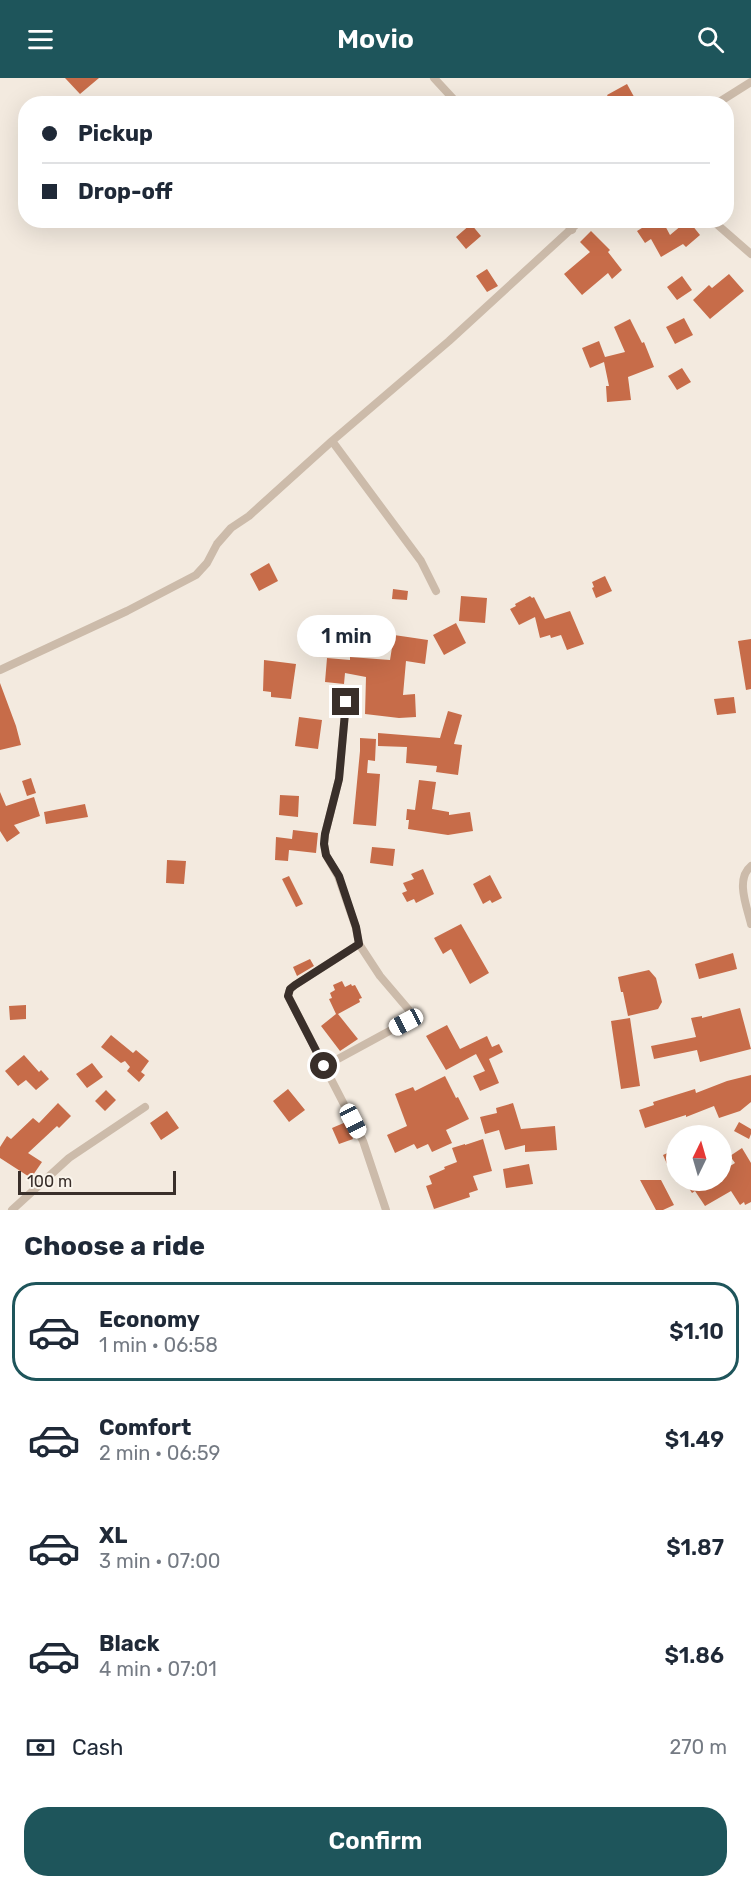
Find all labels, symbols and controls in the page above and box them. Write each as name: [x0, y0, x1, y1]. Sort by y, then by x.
icon: menu: [24, 23, 57, 56]
text: Movio: [337, 23, 414, 55]
icon: search: [694, 23, 727, 56]
text: Pickup: [78, 120, 153, 147]
text: Drop-off: [78, 178, 173, 205]
callout: 1 min: [296, 615, 395, 657]
text: 1 min: [321, 624, 372, 648]
route end: [332, 688, 359, 715]
car: [386, 1006, 426, 1038]
route start: [310, 1052, 337, 1079]
car: [337, 1101, 369, 1141]
north arrow: [666, 1125, 732, 1191]
map controls: [666, 1125, 732, 1191]
scale bar: [18, 1168, 176, 1196]
text: 100 m: [27, 1172, 72, 1191]
text: Choose a ride: [24, 1230, 205, 1262]
icon: car: [27, 1305, 81, 1359]
text: Economy: [99, 1306, 200, 1333]
text: $1.10: [669, 1318, 724, 1345]
text: 1 min · 06:58: [99, 1333, 218, 1357]
icon: car: [27, 1413, 81, 1467]
text: Comfort: [99, 1414, 191, 1441]
text: $1.49: [665, 1426, 724, 1453]
text: 2 min · 06:59: [99, 1441, 220, 1465]
icon: car: [27, 1521, 81, 1575]
text: XL: [99, 1522, 127, 1549]
text: $1.87: [666, 1534, 724, 1561]
text: 3 min · 07:00: [99, 1549, 221, 1573]
icon: car: [27, 1629, 81, 1683]
text: Black: [99, 1630, 160, 1657]
text: $1.86: [664, 1642, 724, 1669]
text: 4 min · 07:01: [99, 1657, 217, 1681]
icon: cash: [24, 1731, 57, 1764]
text: Cash: [72, 1734, 123, 1761]
text: 270 m: [670, 1735, 727, 1759]
button: Confirm: [24, 1807, 727, 1876]

